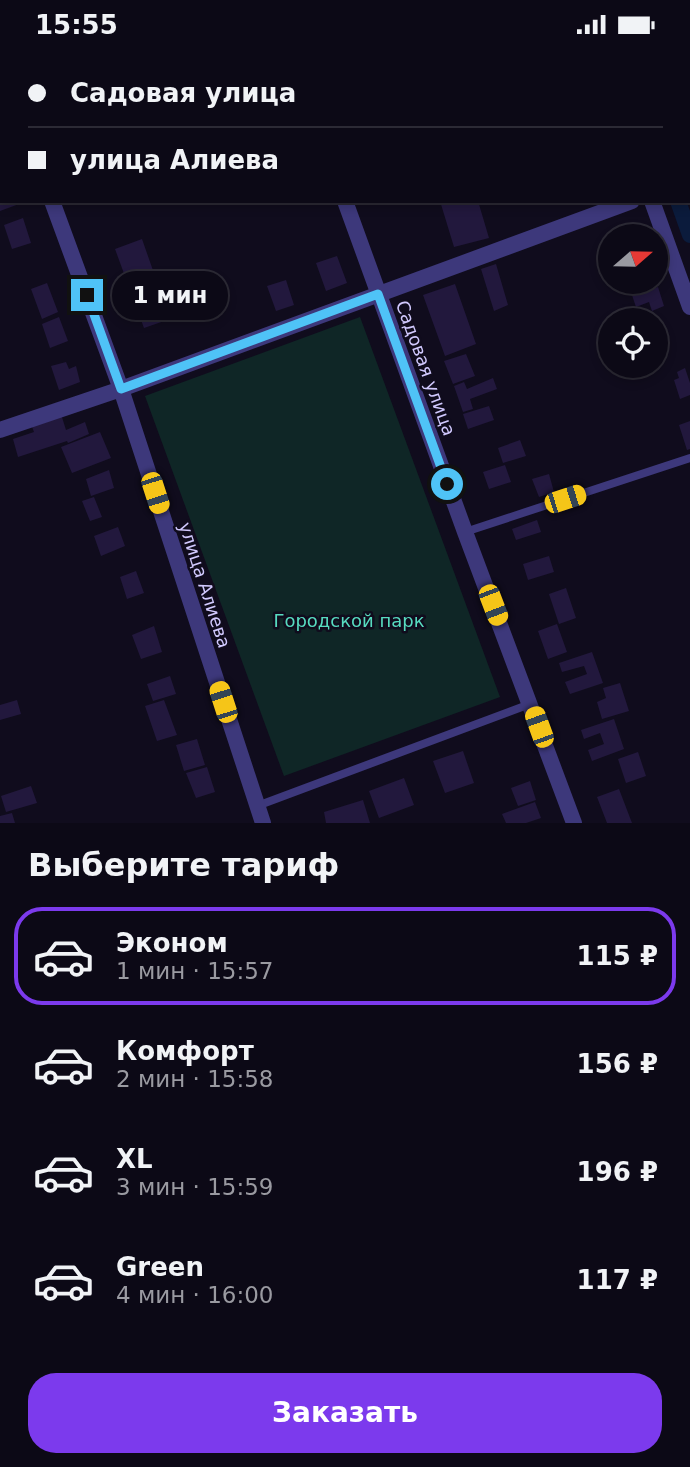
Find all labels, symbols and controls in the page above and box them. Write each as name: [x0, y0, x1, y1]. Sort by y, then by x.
text: 15:55: [35, 10, 118, 40]
text: Садовая улица: [70, 78, 296, 108]
text: улица Алиева: [70, 145, 279, 175]
north arrow: [598, 224, 668, 294]
map controls: [598, 224, 668, 378]
callout: 1 мин: [112, 271, 227, 319]
route end: [71, 279, 103, 311]
text: 1 мин: [133, 282, 207, 308]
street label: Садовая улица: [392, 298, 460, 438]
button: locate: [598, 308, 668, 378]
route start: [431, 468, 463, 500]
car: [139, 470, 172, 516]
car: [542, 483, 589, 515]
street label: улица Алиева: [175, 519, 235, 651]
car: [476, 582, 511, 628]
park label: Городской парк: [273, 610, 425, 631]
car: [207, 679, 240, 725]
car: [522, 704, 557, 750]
text: Выберите тариф: [28, 846, 339, 884]
icon: car: [32, 925, 95, 988]
text: Эконом: [116, 928, 228, 958]
text: 115 ₽: [577, 941, 658, 971]
text: 1 мин · 15:57: [116, 958, 274, 984]
icon: car: [32, 1033, 95, 1096]
text: Комфорт: [116, 1036, 254, 1066]
text: 156 ₽: [577, 1049, 658, 1079]
text: 2 мин · 15:58: [116, 1066, 274, 1092]
icon: car: [32, 1141, 95, 1204]
text: XL: [116, 1144, 153, 1174]
text: 196 ₽: [577, 1157, 658, 1187]
text: 3 мин · 15:59: [116, 1174, 274, 1200]
icon: car: [32, 1249, 95, 1312]
text: Green: [116, 1252, 204, 1282]
text: 117 ₽: [577, 1265, 658, 1295]
text: 4 мин · 16:00: [116, 1282, 274, 1308]
button: Заказать: [28, 1373, 662, 1453]

